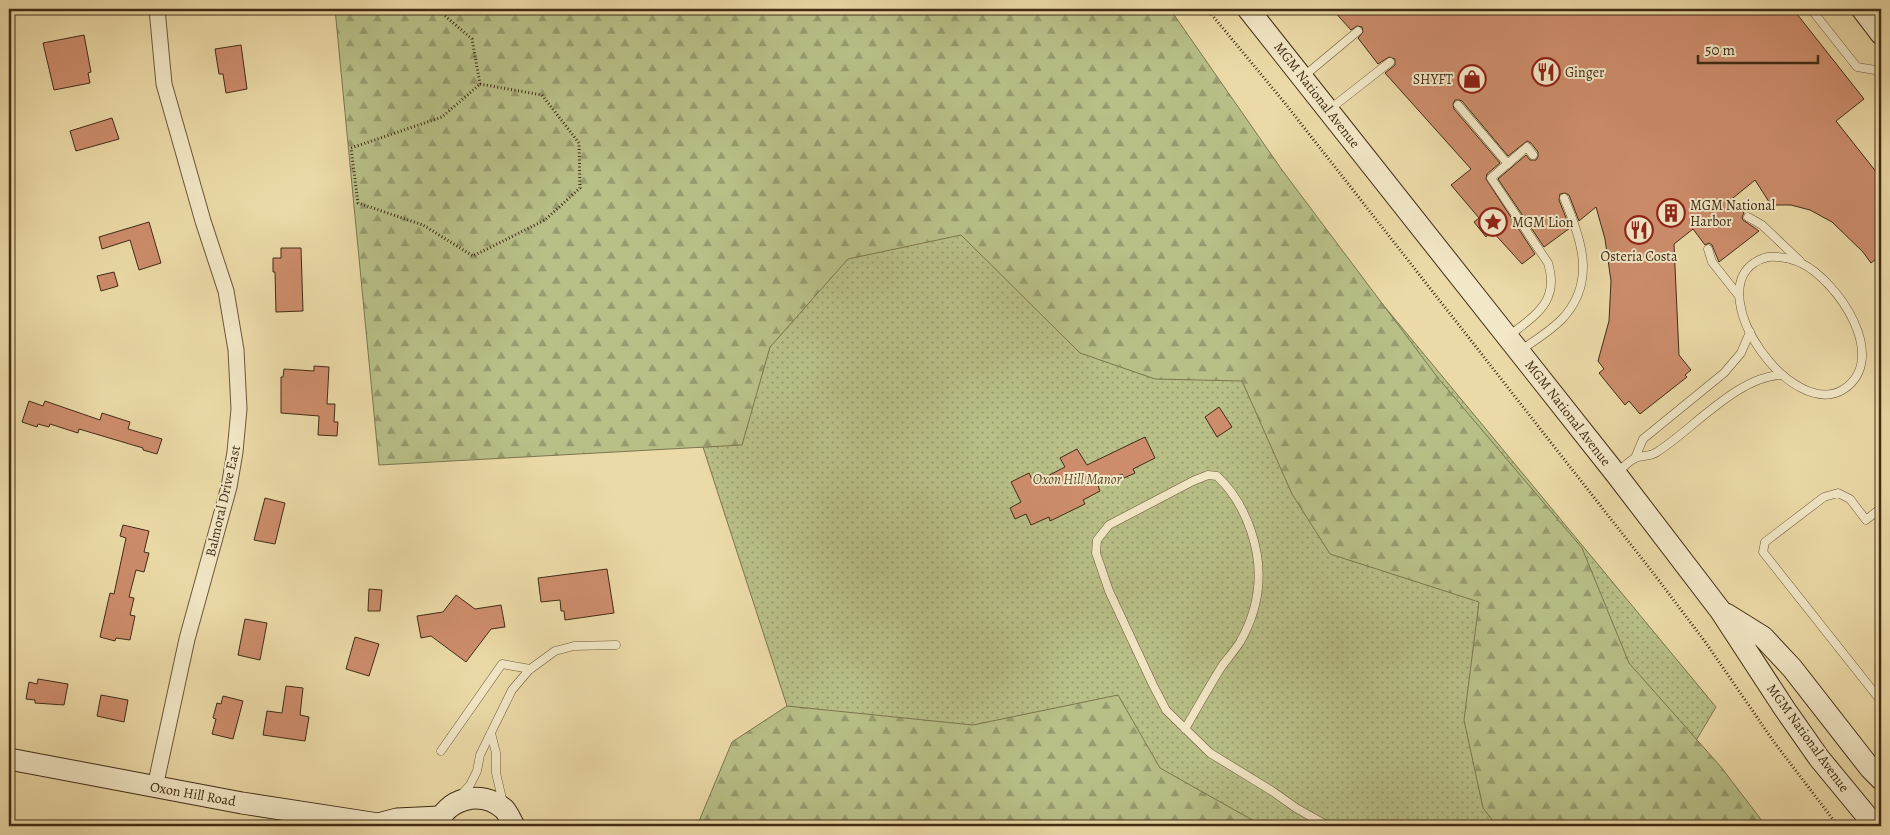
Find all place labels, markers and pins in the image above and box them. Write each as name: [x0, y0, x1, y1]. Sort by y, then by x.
restaurant icon: Ginger: [1531, 57, 1561, 87]
place label: Ginger: [1565, 63, 1605, 82]
shop icon: SHYFT: [1457, 64, 1487, 94]
place label: SHYFT: [1413, 70, 1453, 89]
place label: MGM National Harbor: [1690, 196, 1776, 231]
building icon: MGM National Harbor: [1656, 198, 1686, 228]
place icon: MGM Lion: [1478, 207, 1508, 237]
place label: MGM Lion: [1512, 213, 1574, 232]
restaurant icon: Osteria Costa: [1624, 215, 1654, 245]
place label: Osteria Costa: [1600, 247, 1678, 266]

